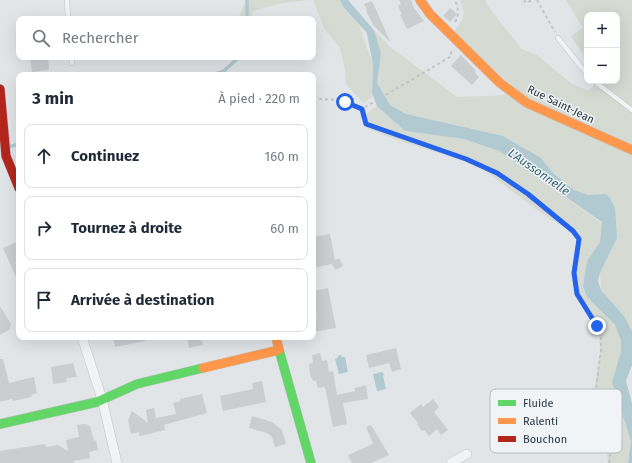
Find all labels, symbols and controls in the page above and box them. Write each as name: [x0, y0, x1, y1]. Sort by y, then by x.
map controls: [584, 12, 620, 84]
button: +: [584, 12, 620, 48]
search box: [16, 16, 316, 60]
icon: search: [30, 27, 52, 49]
text: Rechercher: [62, 29, 138, 47]
button: −: [584, 48, 620, 84]
street label: Rue Saint-Jean: [525, 83, 596, 126]
text: 3 min: [32, 88, 74, 109]
text: À pied · 220 m: [218, 91, 300, 106]
route start: [336, 93, 354, 111]
icon: ahead: [33, 145, 55, 167]
water label: L'Aussonnelle: [506, 146, 572, 198]
text: Continuez: [71, 147, 139, 165]
text: 160 m: [265, 149, 299, 164]
icon: right: [33, 217, 55, 239]
text: Tournez à droite: [71, 219, 182, 237]
text: 60 m: [270, 221, 299, 236]
icon: arrive: [33, 289, 55, 311]
text: Arrivée à destination: [71, 291, 214, 309]
route end: [588, 317, 606, 335]
legend: [490, 389, 622, 453]
text: Fluide: [523, 397, 554, 410]
text: Ralenti: [523, 415, 558, 428]
text: Bouchon: [523, 433, 567, 446]

